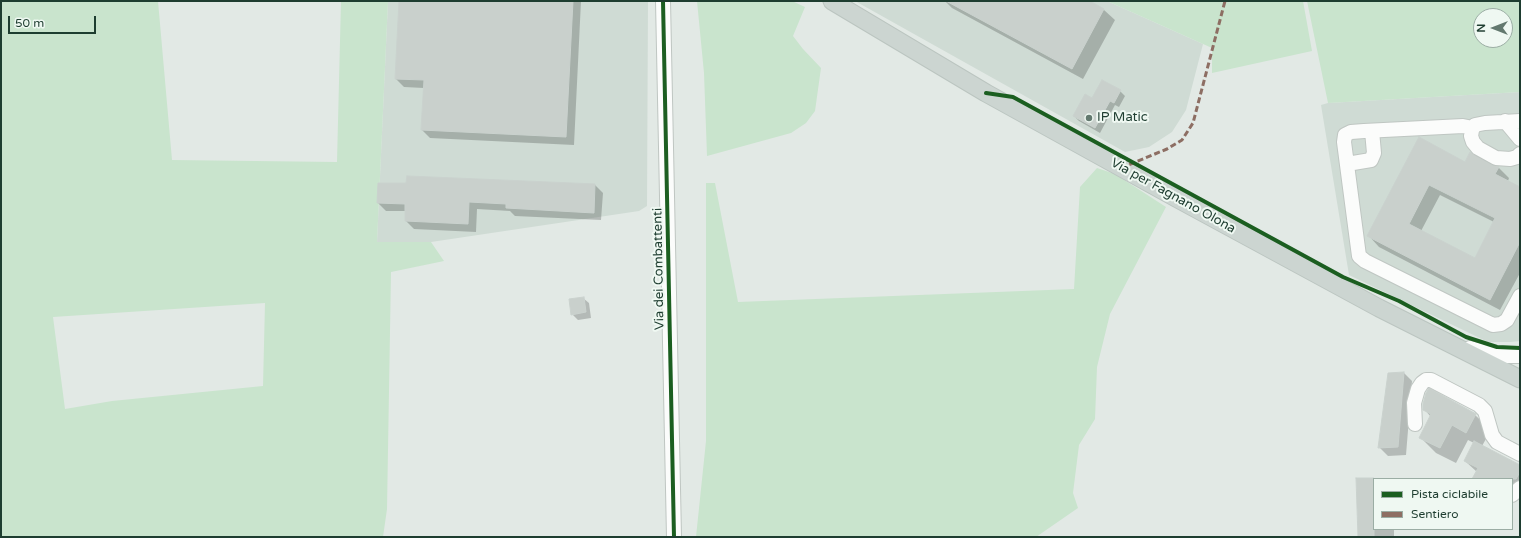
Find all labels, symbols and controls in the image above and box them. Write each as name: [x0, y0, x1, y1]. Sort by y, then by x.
scale bar: [10, 8, 98, 34]
north arrow: [1473, 8, 1513, 48]
text: 50 m: [15, 16, 44, 30]
text: N: [1475, 24, 1488, 32]
place label: IP Matic: [1097, 110, 1148, 126]
marker: IP Matic: [1084, 113, 1094, 123]
street label: Via per Fagnano Olona: [1108, 155, 1238, 237]
street label: Via dei Combattenti: [650, 208, 668, 330]
legend: [1373, 478, 1513, 530]
text: Pista ciclabile: [1411, 487, 1488, 501]
text: Sentiero: [1411, 507, 1458, 521]

